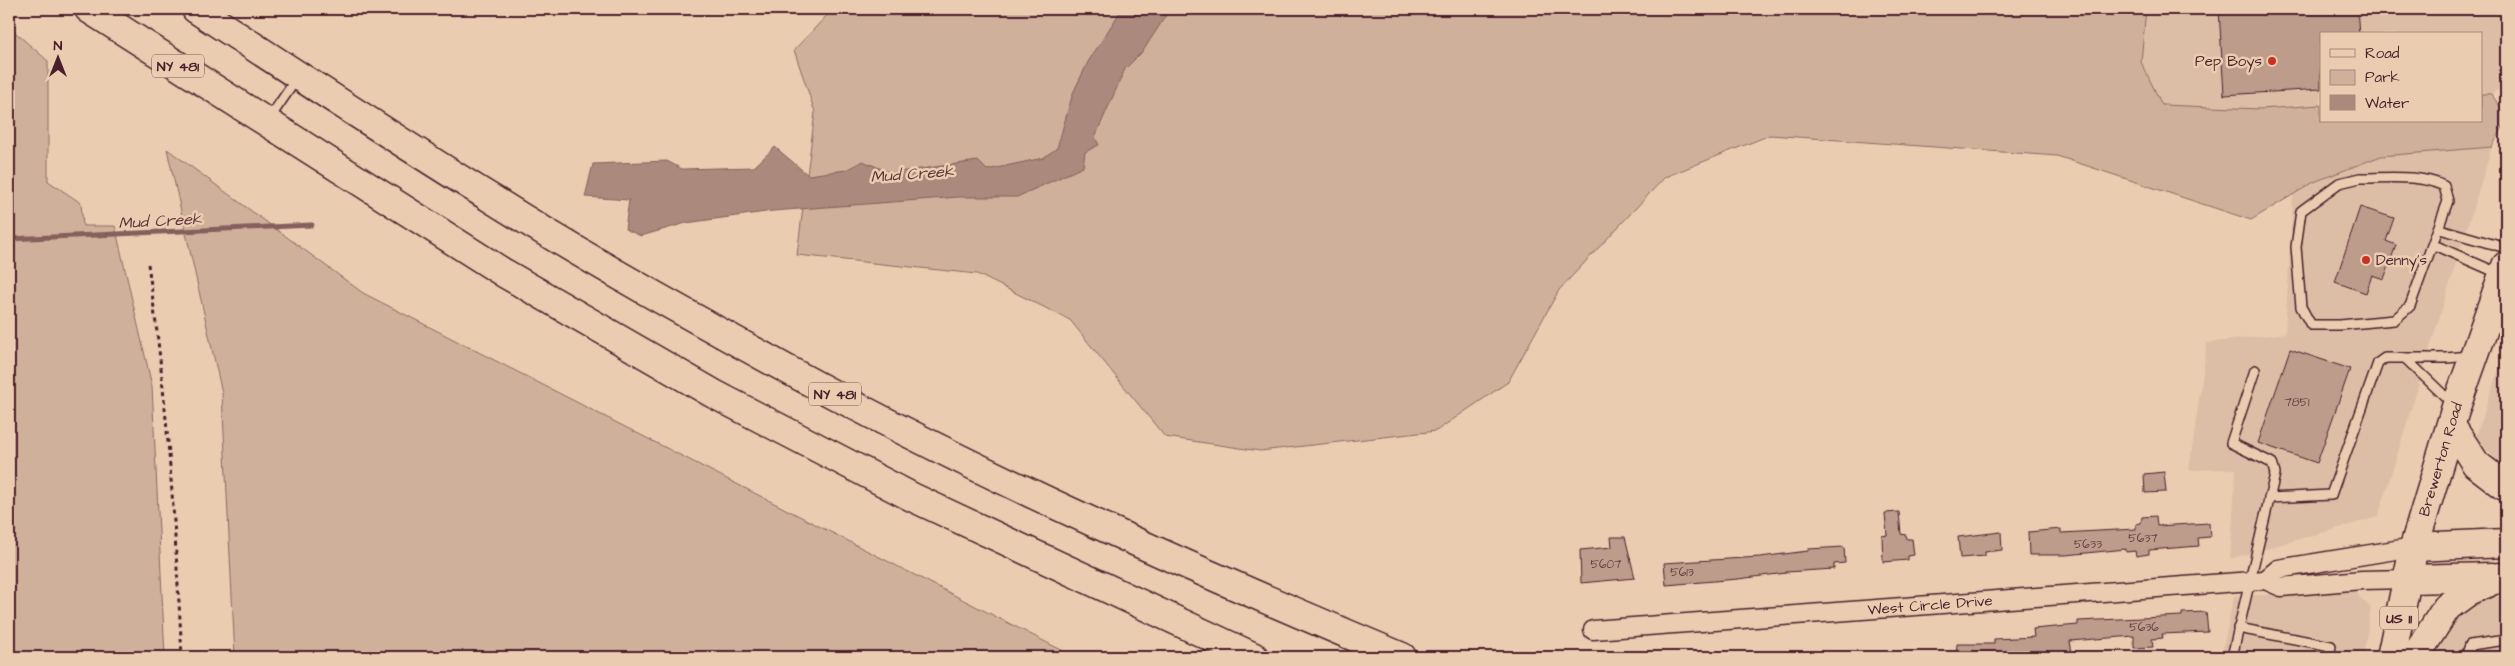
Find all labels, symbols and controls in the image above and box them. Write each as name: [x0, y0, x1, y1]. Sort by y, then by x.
north arrow: [32, 32, 82, 82]
legend: [2320, 32, 2482, 122]
text: N: [54, 36, 63, 56]
text: Road: [2365, 43, 2400, 64]
place label: Pep Boys: [2195, 51, 2262, 73]
road number: NY 481: [152, 54, 204, 78]
marker: Pep Boys: [2266, 55, 2278, 67]
text: Park: [2365, 67, 2400, 88]
text: Water: [2365, 93, 2409, 114]
water label: Mud Creek: [870, 160, 956, 188]
water label: Mud Creek: [118, 208, 203, 234]
place label: Denny's: [2376, 250, 2428, 272]
marker: Denny's: [2360, 254, 2372, 266]
road number: NY 481: [809, 382, 861, 406]
house number: 7851: [2284, 394, 2310, 411]
street label: Brewerton Road: [2414, 399, 2468, 519]
house number: 5637: [2128, 530, 2158, 547]
house number: 5633: [2074, 536, 2102, 553]
house number: 5607: [1591, 556, 1622, 573]
house number: 5613: [1670, 564, 1694, 581]
street label: West Circle Drive: [1867, 590, 1993, 621]
road number: US 11: [2380, 606, 2418, 630]
house number: 5636: [2129, 619, 2159, 636]

